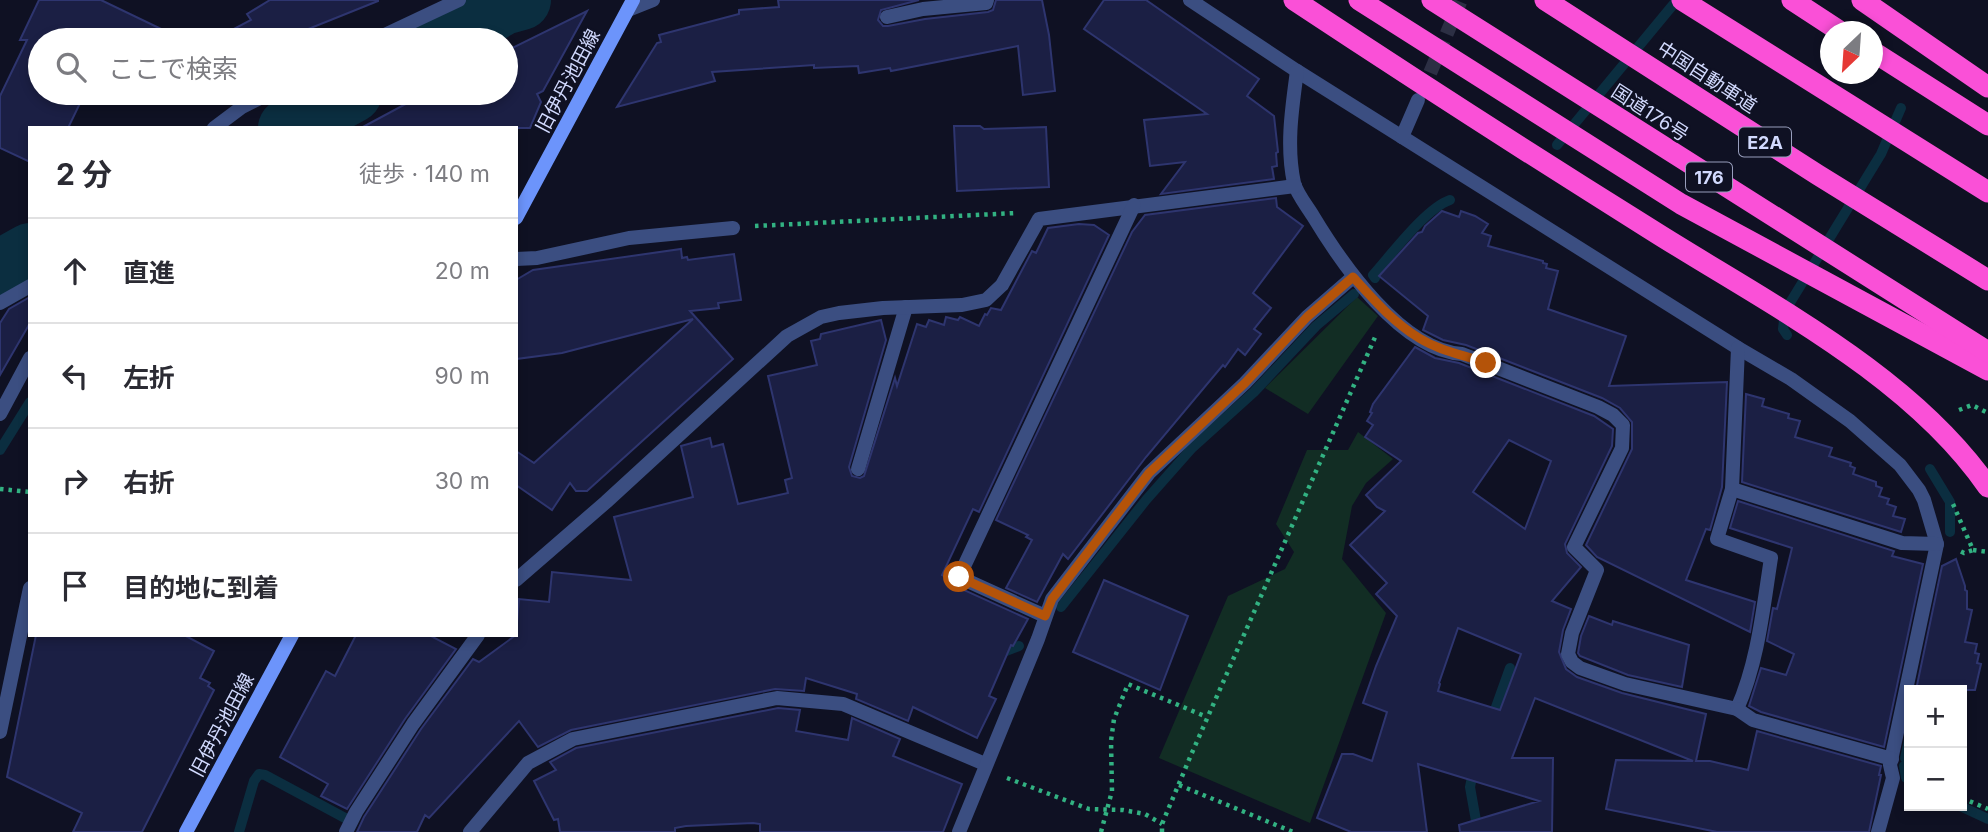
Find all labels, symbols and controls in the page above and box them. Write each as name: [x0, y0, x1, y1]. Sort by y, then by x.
north arrow: [1820, 21, 1883, 84]
street label: 旧伊丹池田線: [531, 25, 605, 137]
search box: [28, 28, 518, 105]
street label: 中国自動車道: [1653, 36, 1761, 118]
icon: search: [52, 48, 90, 86]
text: ここで検索: [108, 53, 238, 84]
street label: 国道176号: [1607, 80, 1693, 146]
road number: E2A: [1739, 127, 1791, 156]
text: 2 分: [56, 156, 112, 192]
text: 徒歩 · 140 m: [359, 160, 490, 188]
road number: 176: [1686, 162, 1732, 192]
icon: ahead: [56, 252, 94, 290]
text: 直進: [123, 257, 175, 288]
text: 20 m: [435, 257, 490, 285]
route end: [1470, 347, 1501, 378]
icon: left: [56, 357, 94, 395]
text: 左折: [123, 362, 175, 393]
text: 90 m: [435, 362, 490, 390]
icon: right: [56, 462, 94, 500]
text: 右折: [123, 467, 175, 498]
text: 30 m: [435, 467, 490, 495]
route start: [943, 561, 974, 592]
icon: arrive: [56, 567, 94, 605]
text: 目的地に到着: [123, 572, 279, 603]
street label: 旧伊丹池田線: [185, 669, 259, 781]
map controls: [1904, 685, 1967, 811]
button: +: [1904, 685, 1967, 748]
button: −: [1904, 748, 1967, 811]

